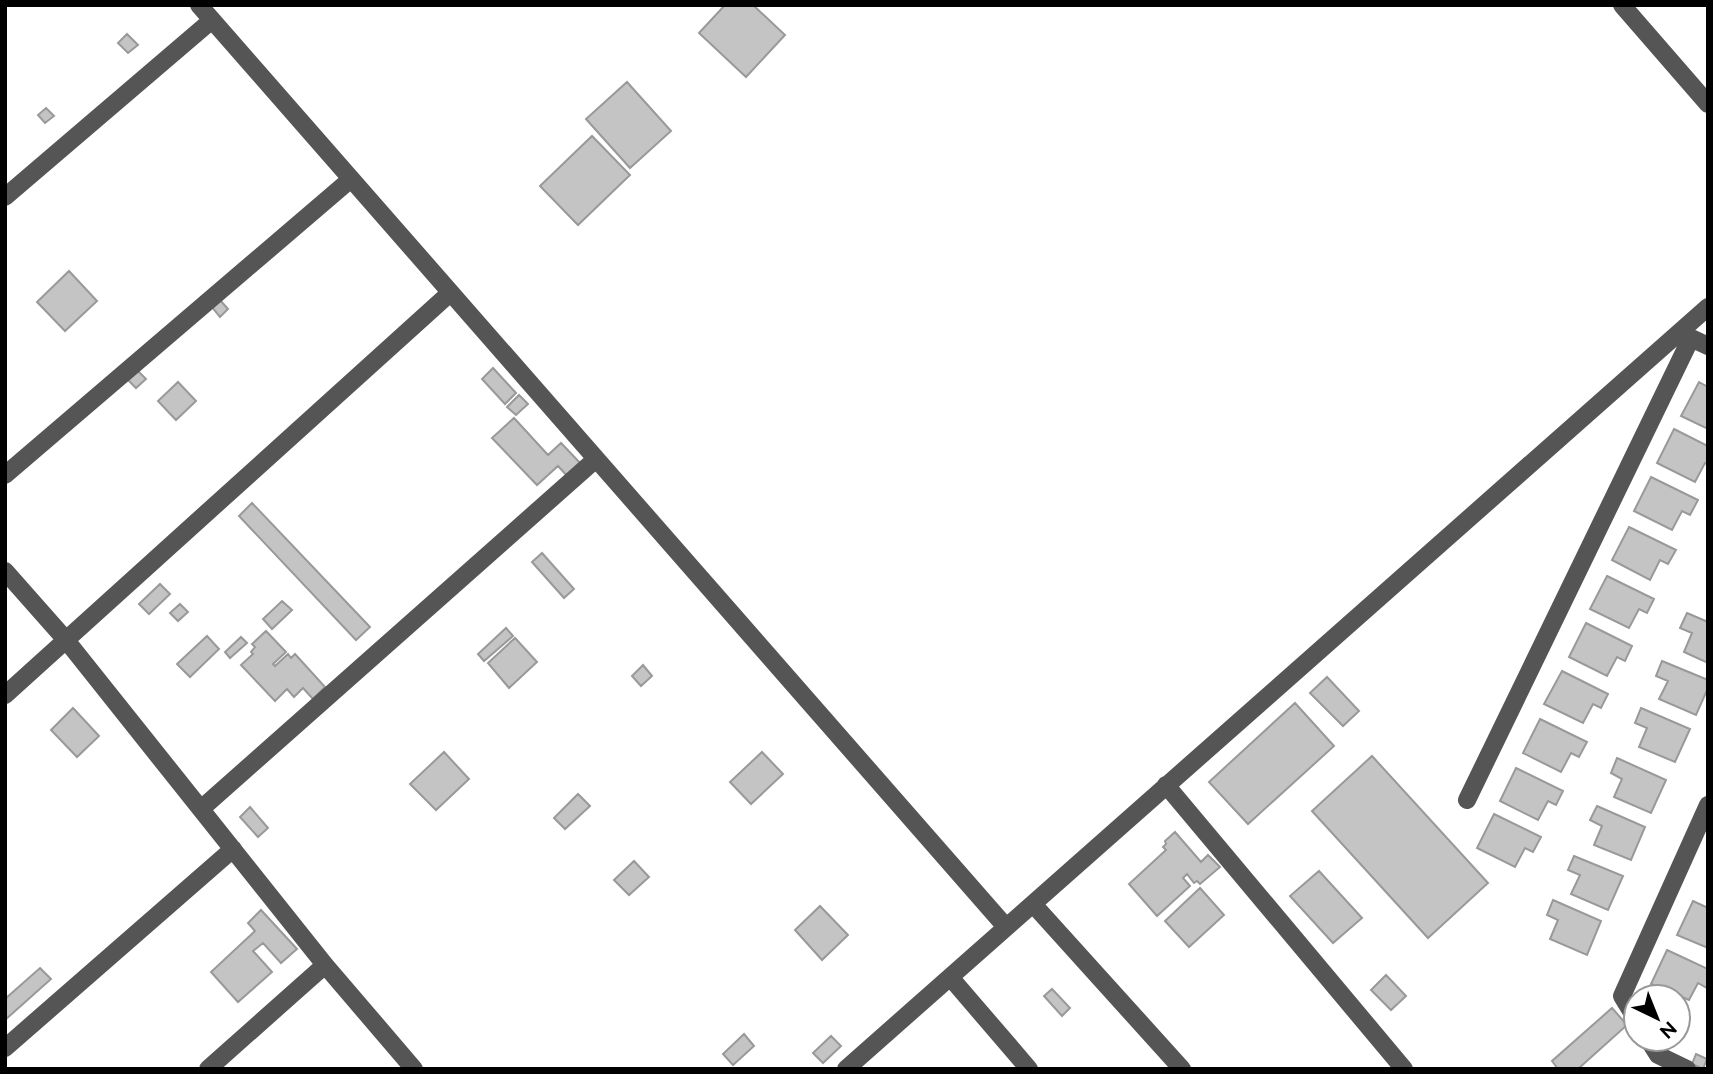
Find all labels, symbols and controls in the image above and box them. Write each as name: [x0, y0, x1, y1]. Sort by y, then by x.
north arrow: [1622, 983, 1692, 1053]
text: N: [1656, 1017, 1681, 1043]

